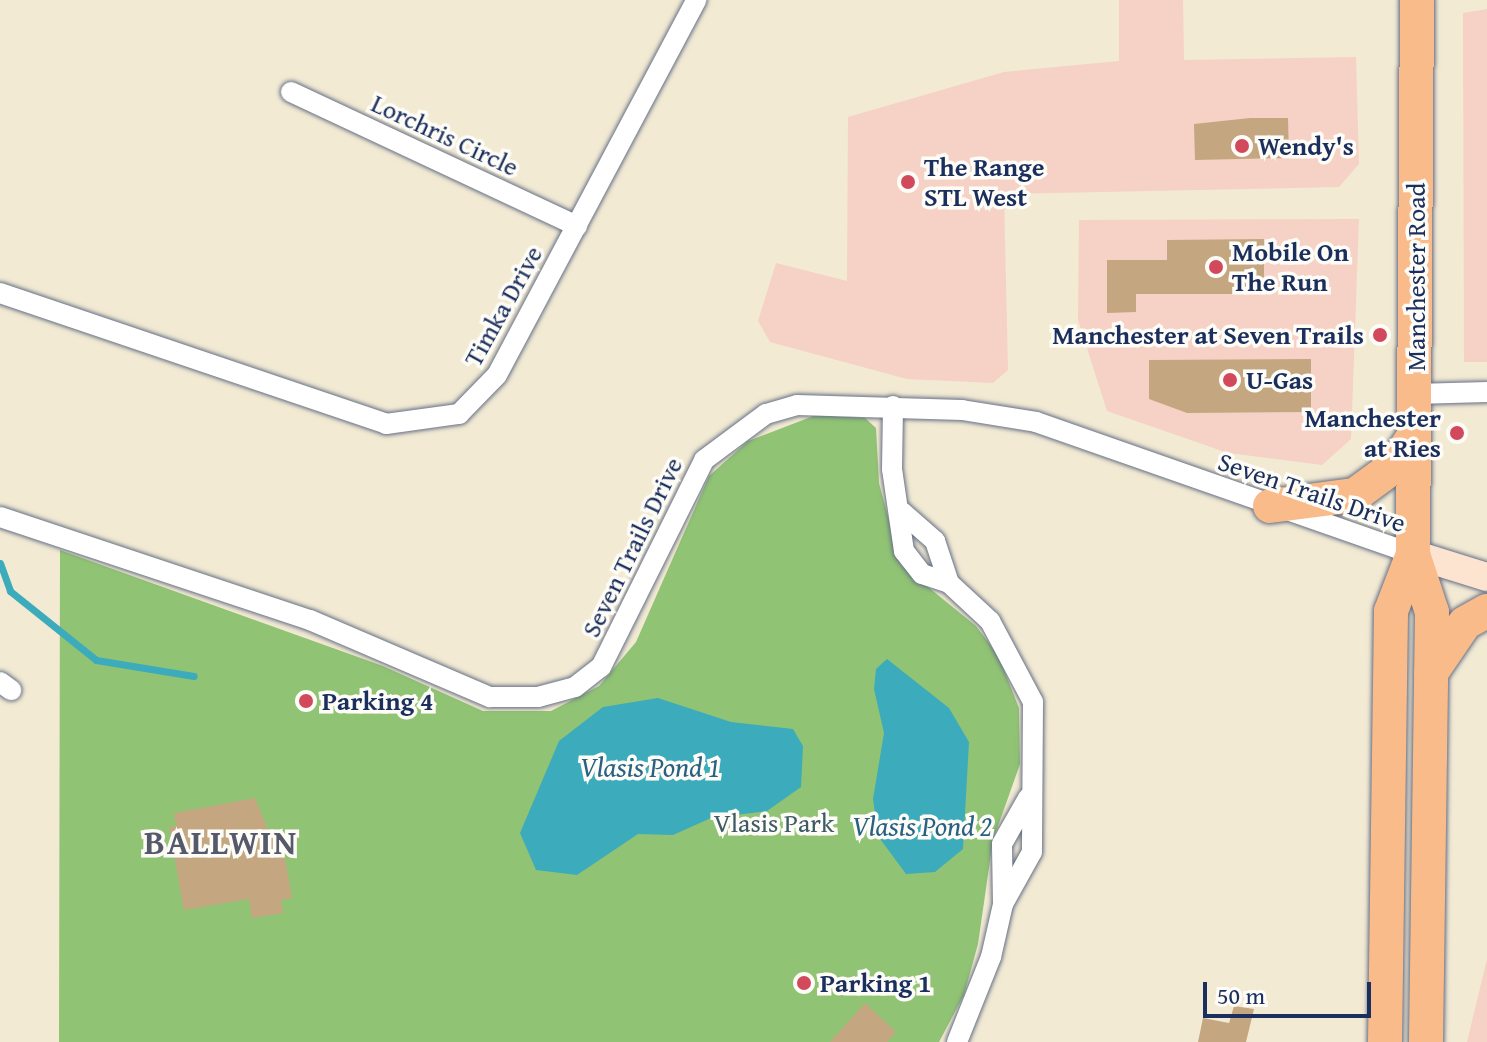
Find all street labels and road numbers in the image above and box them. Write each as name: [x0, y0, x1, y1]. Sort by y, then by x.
street label: Lorchris Circle: [367, 87, 523, 183]
street label: Manchester Road: [1400, 183, 1432, 371]
street label: Timka Drive: [457, 240, 549, 372]
street label: Seven Trails Drive: [1214, 445, 1410, 539]
street label: Seven Trails Drive: [575, 452, 689, 642]

